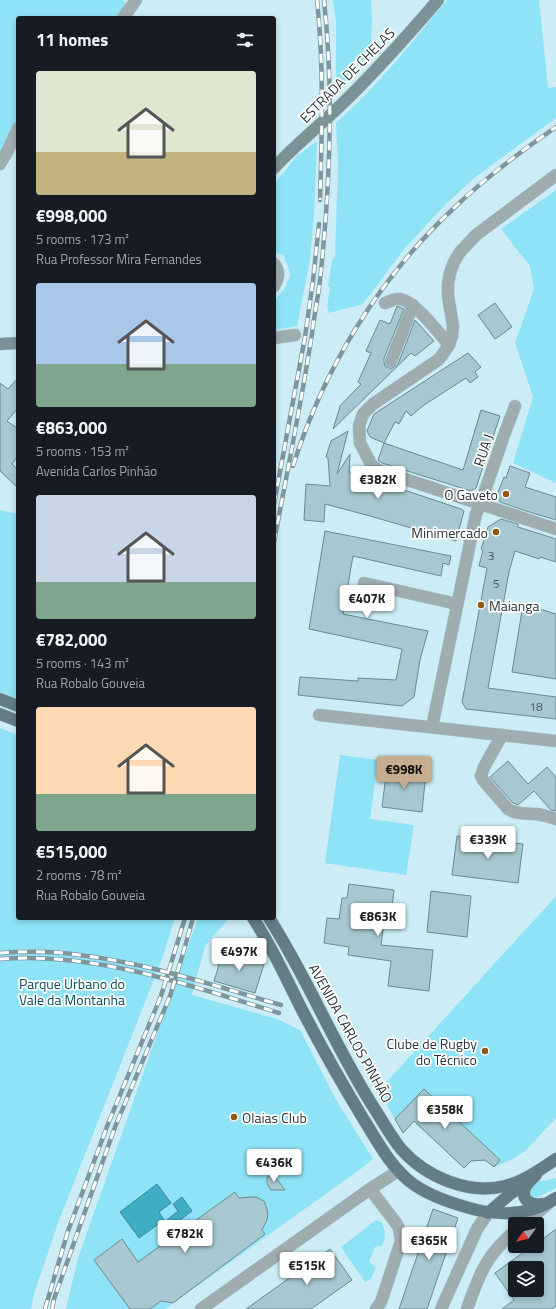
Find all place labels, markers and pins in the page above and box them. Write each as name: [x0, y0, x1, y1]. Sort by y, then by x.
pin: €382K: [350, 466, 406, 500]
place label: O Gaveto: [444, 484, 498, 505]
marker: O Gaveto: [501, 489, 511, 499]
place label: Minimercado: [411, 522, 488, 543]
marker: Minimercado: [491, 527, 501, 537]
pin: €407K: [339, 585, 395, 619]
place label: Maianga: [489, 595, 540, 616]
marker: Maianga: [476, 600, 486, 610]
pin: €998K: [376, 756, 432, 790]
pin: €339K: [460, 826, 516, 860]
pin: €863K: [350, 903, 406, 937]
pin: €497K: [211, 938, 267, 972]
place label: Clube de Rugby do Técnico: [386, 1033, 477, 1070]
marker: Clube de Rugby do Técnico: [480, 1046, 490, 1056]
pin: €358K: [417, 1096, 473, 1130]
place label: Olaias Club: [242, 1107, 307, 1128]
marker: Olaias Club: [229, 1112, 239, 1122]
pin: €436K: [246, 1149, 302, 1183]
pin: €782K: [157, 1220, 213, 1254]
pin: €365K: [401, 1227, 457, 1261]
pin: €515K: [279, 1252, 335, 1286]

